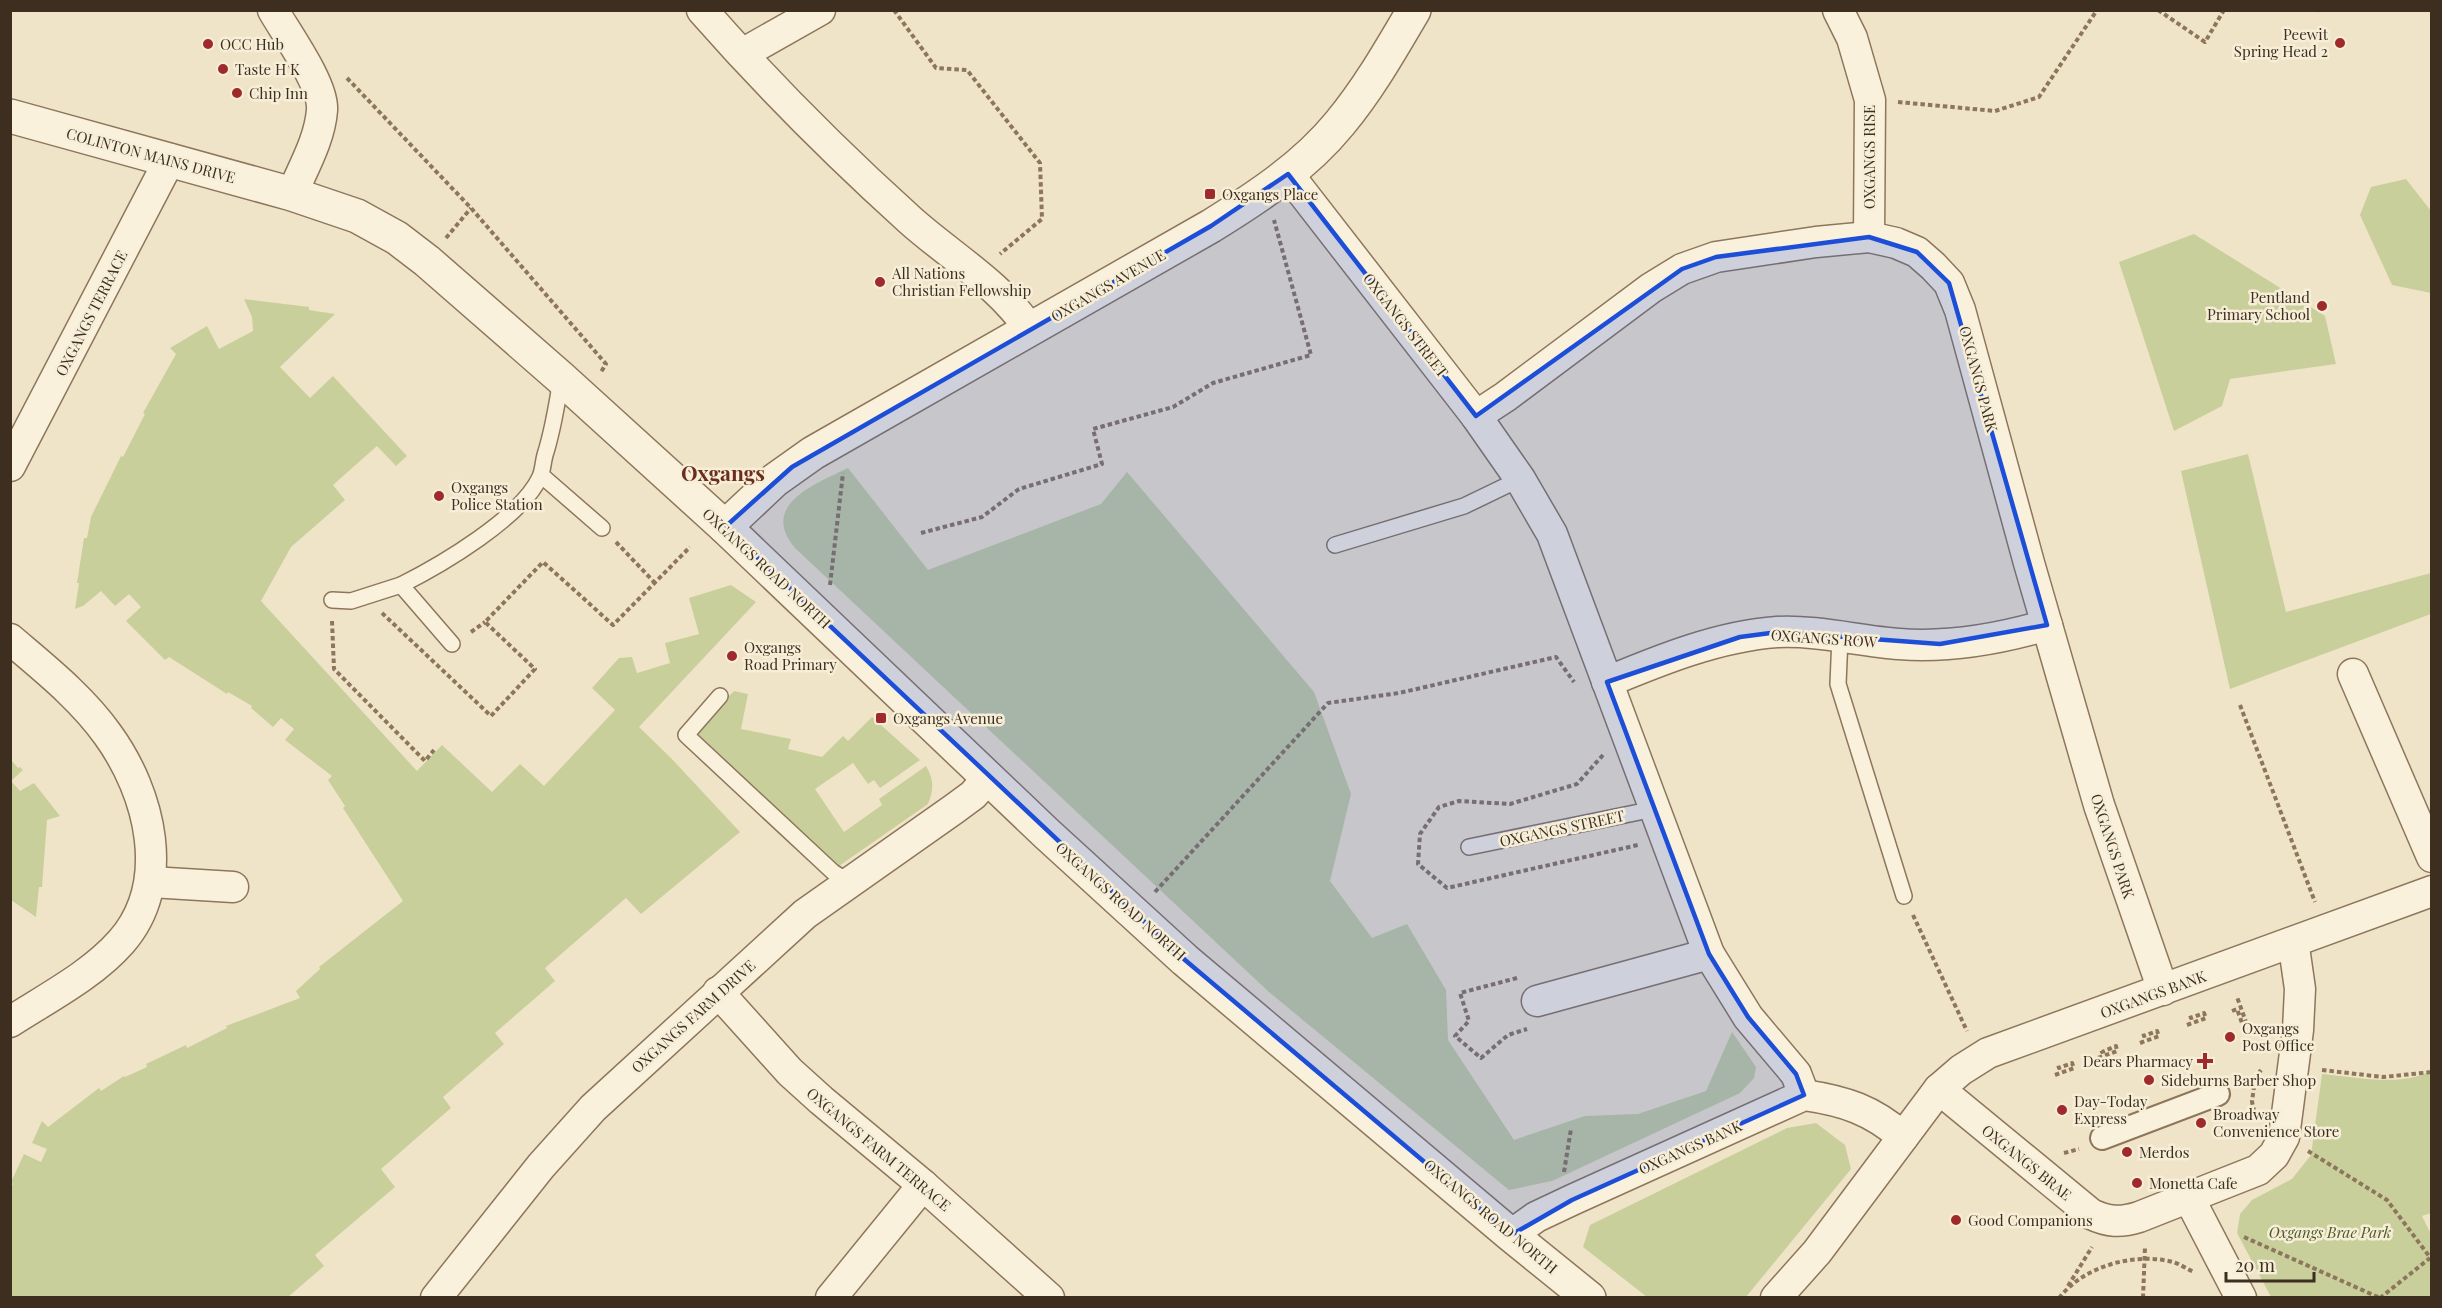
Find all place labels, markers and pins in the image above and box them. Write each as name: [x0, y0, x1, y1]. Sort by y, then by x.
place label: Peewit Spring Head 2: [2234, 24, 2329, 61]
place label: OCC Hub: [220, 34, 284, 54]
marker: Peewit Spring Head 2: [2333, 36, 2347, 50]
marker: OCC Hub: [201, 37, 215, 51]
place label: Taste H K: [235, 59, 300, 79]
marker: Taste H K: [216, 62, 230, 76]
place label: Chip Inn: [249, 83, 308, 103]
marker: Chip Inn: [230, 86, 244, 100]
place label: Oxgangs Place: [1222, 184, 1318, 204]
marker: Oxgangs Place: [1203, 187, 1217, 201]
place label: All Nations Christian Fellowship: [891, 263, 1031, 300]
marker: All Nations Christian Fellowship: [873, 275, 887, 289]
place label: Pentland Primary School: [2207, 287, 2310, 324]
marker: Pentland Primary School: [2315, 299, 2329, 313]
place label: Oxgangs Police Station: [451, 477, 543, 514]
marker: Oxgangs Police Station: [432, 489, 446, 503]
place label: Oxgangs Road Primary: [744, 637, 837, 674]
marker: Oxgangs Road Primary: [725, 649, 739, 663]
place label: Oxgangs Avenue: [893, 708, 1003, 728]
marker: Oxgangs Avenue: [874, 711, 888, 725]
place label: Oxgangs Post Office: [2242, 1018, 2314, 1055]
marker: Oxgangs Post Office: [2223, 1030, 2237, 1044]
place label: Dears Pharmacy: [2083, 1051, 2193, 1071]
marker: Dears Pharmacy: [2198, 1054, 2212, 1068]
place label: Sideburns Barber Shop: [2161, 1070, 2316, 1090]
marker: Sideburns Barber Shop: [2142, 1073, 2156, 1087]
place label: Day-Today Express: [2074, 1091, 2148, 1128]
marker: Day-Today Express: [2055, 1103, 2069, 1117]
place label: Broadway Convenience Store: [2213, 1104, 2339, 1141]
marker: Broadway Convenience Store: [2194, 1116, 2208, 1130]
place label: Merdos: [2139, 1142, 2189, 1162]
marker: Merdos: [2120, 1145, 2134, 1159]
place label: Monetta Cafe: [2149, 1173, 2238, 1193]
marker: Monetta Cafe: [2130, 1176, 2144, 1190]
place label: Good Companions: [1968, 1210, 2093, 1230]
marker: Good Companions: [1949, 1213, 1963, 1227]

